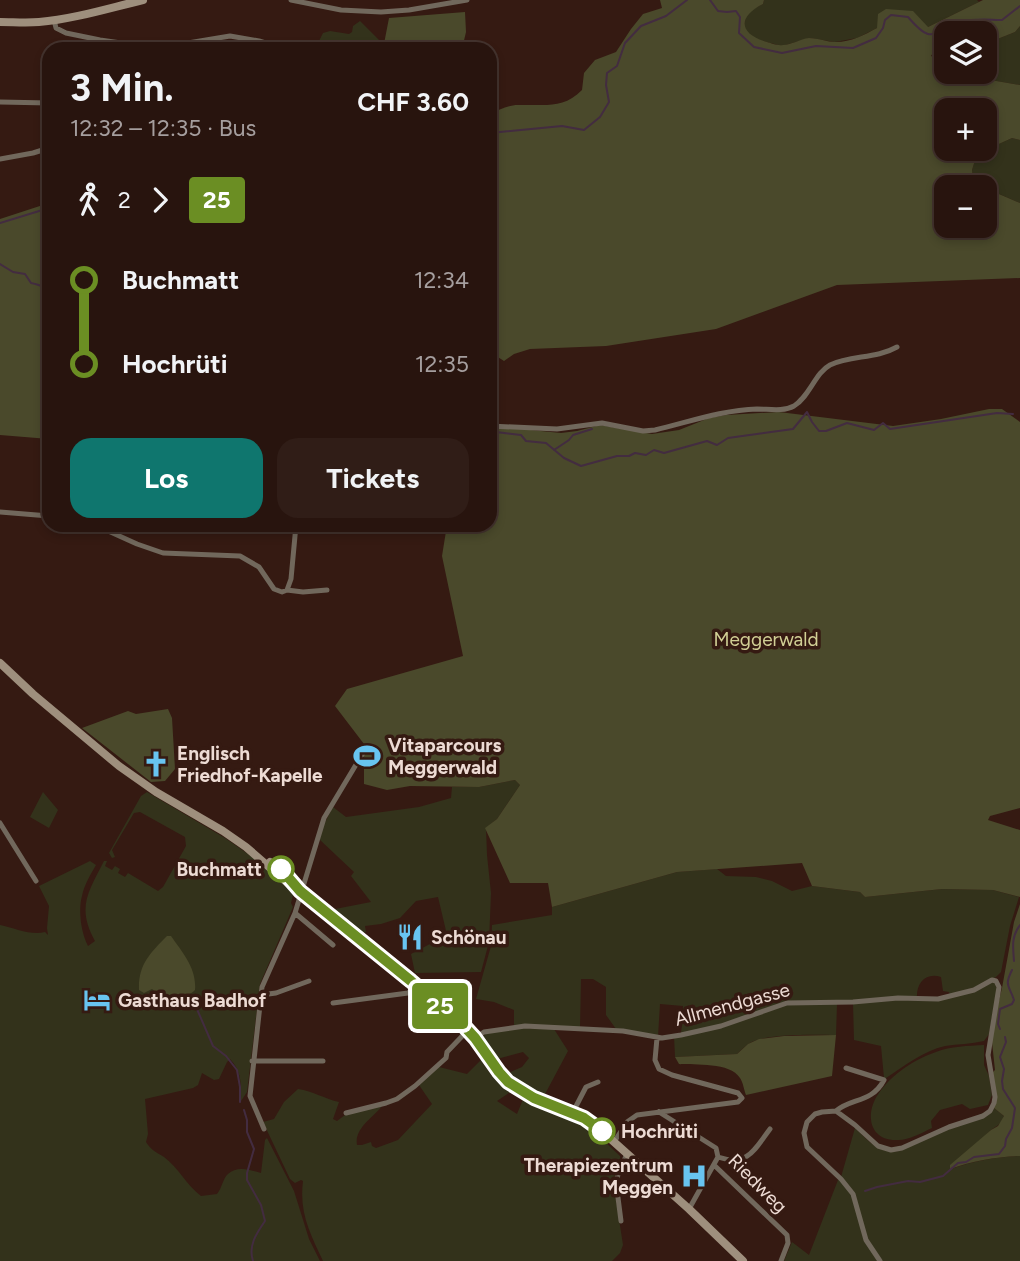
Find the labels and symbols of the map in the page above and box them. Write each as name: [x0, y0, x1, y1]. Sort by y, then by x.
park label: Meggerwald: [713, 628, 819, 651]
place label: Vitaparcours Meggerwald: [388, 734, 501, 779]
sports icon: Vitaparcours Meggerwald: [352, 741, 382, 771]
place label: Englisch Friedhof-Kapelle: [177, 742, 323, 787]
church icon: Englisch Friedhof-Kapelle: [141, 749, 171, 779]
marker: Buchmatt: [268, 856, 294, 882]
place label: Buchmatt: [176, 858, 262, 881]
restaurant icon: Schönau: [395, 922, 425, 952]
place label: Schönau: [431, 926, 507, 949]
street label: Allmendgasse: [672, 978, 792, 1031]
line badge: 25: [408, 983, 472, 1029]
hotel icon: Gasthaus Badhof: [82, 985, 112, 1015]
place label: Gasthaus Badhof: [118, 989, 267, 1012]
marker: Hochrüti: [589, 1118, 615, 1144]
place label: Hochrüti: [621, 1120, 698, 1143]
street label: Riedweg: [723, 1149, 792, 1218]
place label: Therapiezentrum Meggen: [524, 1154, 673, 1199]
hospital icon: Therapiezentrum Meggen: [679, 1161, 709, 1191]

